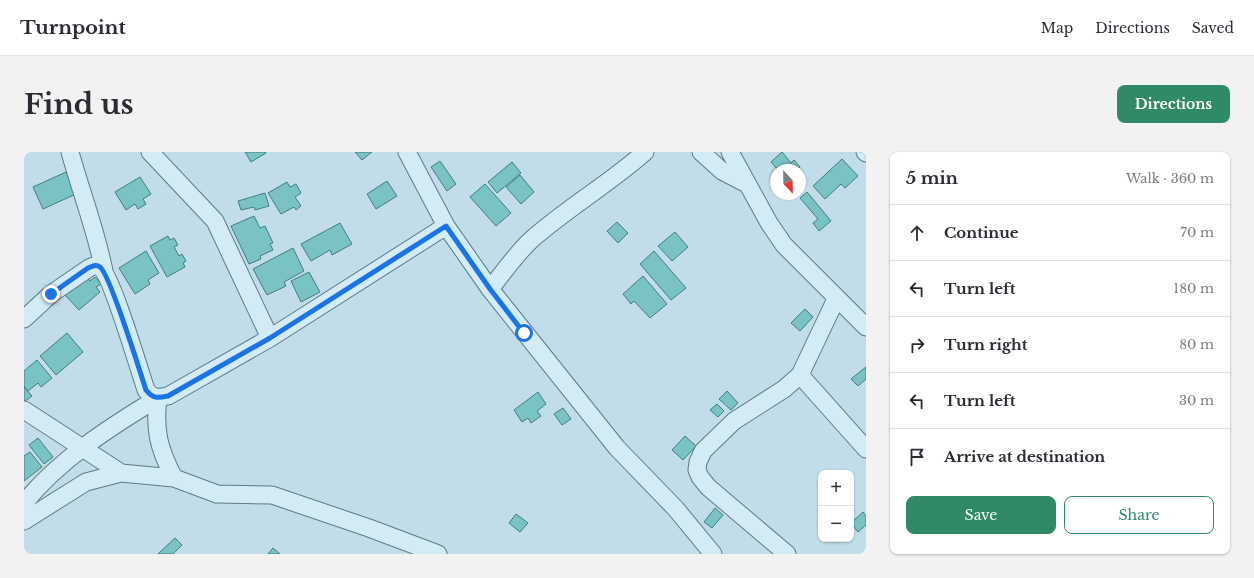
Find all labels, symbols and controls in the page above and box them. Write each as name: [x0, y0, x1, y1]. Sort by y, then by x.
text: Turnpoint: [20, 16, 126, 39]
text: Map: [1041, 19, 1073, 37]
text: Directions: [1095, 19, 1170, 37]
text: Saved: [1192, 19, 1234, 37]
button: Directions: [1117, 85, 1230, 123]
text: Find us: [24, 87, 134, 122]
north arrow: [770, 164, 806, 200]
text: 5 min: [906, 168, 958, 189]
text: Walk · 360 m: [1126, 170, 1214, 187]
icon: ahead: [906, 222, 928, 244]
text: Continue: [944, 223, 1019, 242]
text: 70 m: [1181, 224, 1214, 241]
icon: left: [906, 278, 928, 300]
text: Turn left: [944, 279, 1015, 298]
text: 180 m: [1173, 280, 1214, 297]
route end: [42, 285, 60, 303]
route start: [515, 324, 533, 342]
icon: right: [906, 334, 928, 356]
text: Turn right: [944, 335, 1027, 354]
text: 80 m: [1179, 336, 1214, 353]
icon: left: [906, 390, 928, 412]
text: Turn left: [944, 391, 1015, 410]
text: 30 m: [1179, 392, 1214, 409]
icon: arrive: [906, 446, 928, 468]
text: Arrive at destination: [944, 447, 1105, 466]
map controls: [818, 470, 854, 542]
button: +: [818, 470, 854, 506]
button: Save: [906, 496, 1056, 534]
button: Share: [1064, 496, 1214, 534]
button: −: [818, 506, 854, 542]

